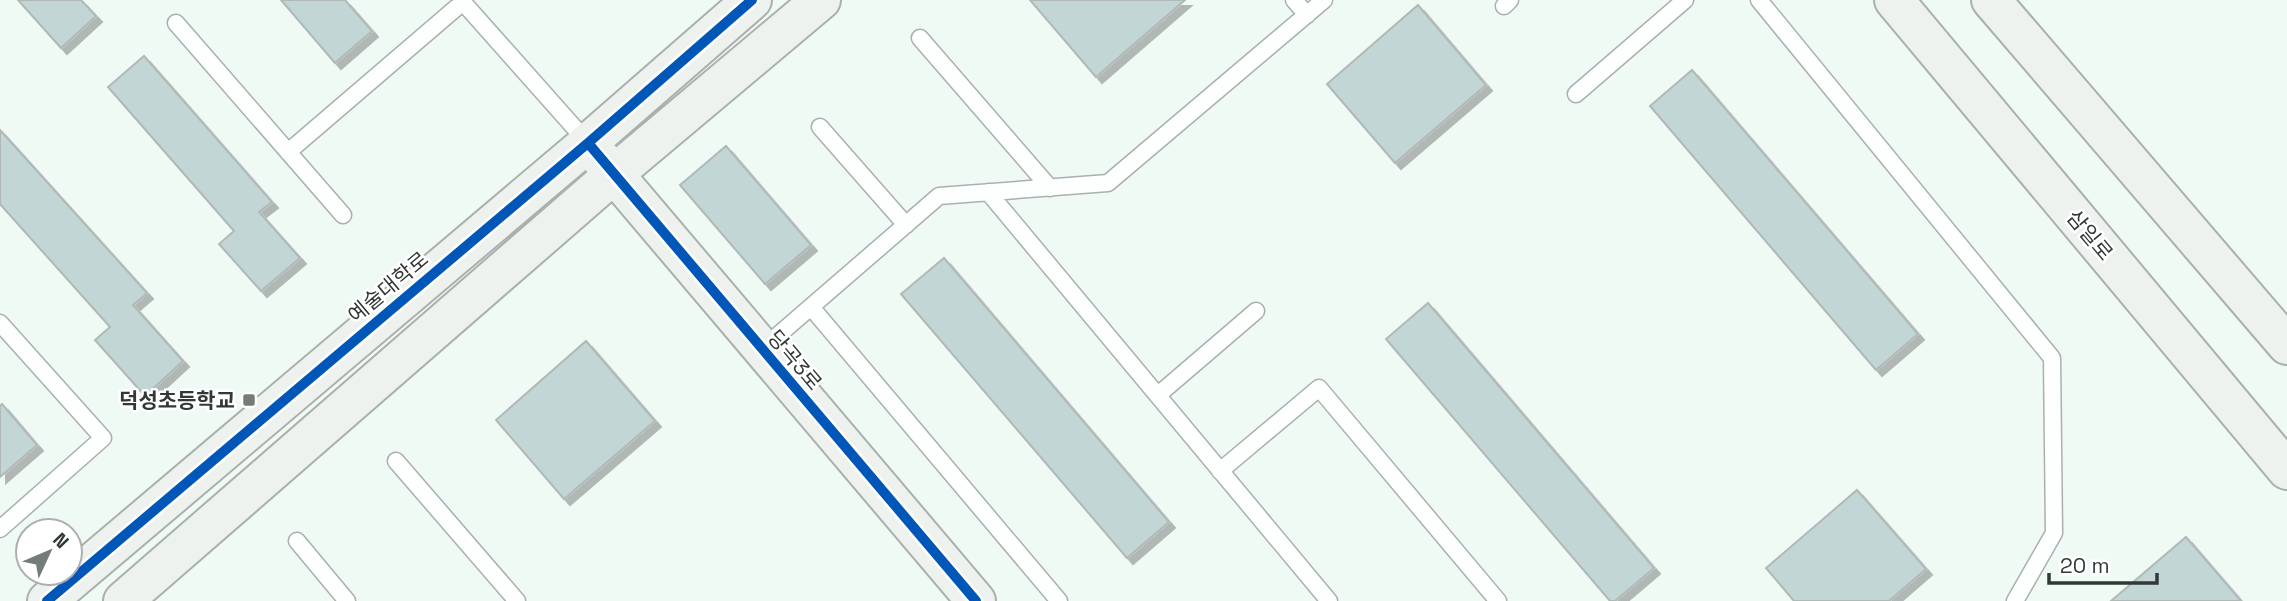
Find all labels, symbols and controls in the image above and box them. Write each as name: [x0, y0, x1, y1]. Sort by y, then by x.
street label: 삼일로: [2061, 204, 2119, 266]
street label: 예술대학로: [342, 246, 434, 328]
street label: 당곡3로: [762, 324, 828, 396]
place label: 덕성초등학교: [119, 387, 235, 414]
marker: 덕성초등학교: [241, 392, 257, 408]
north arrow: [14, 517, 84, 587]
text: N: [47, 527, 74, 554]
scale bar: [2049, 542, 2158, 586]
text: 20 m: [2060, 552, 2110, 579]

